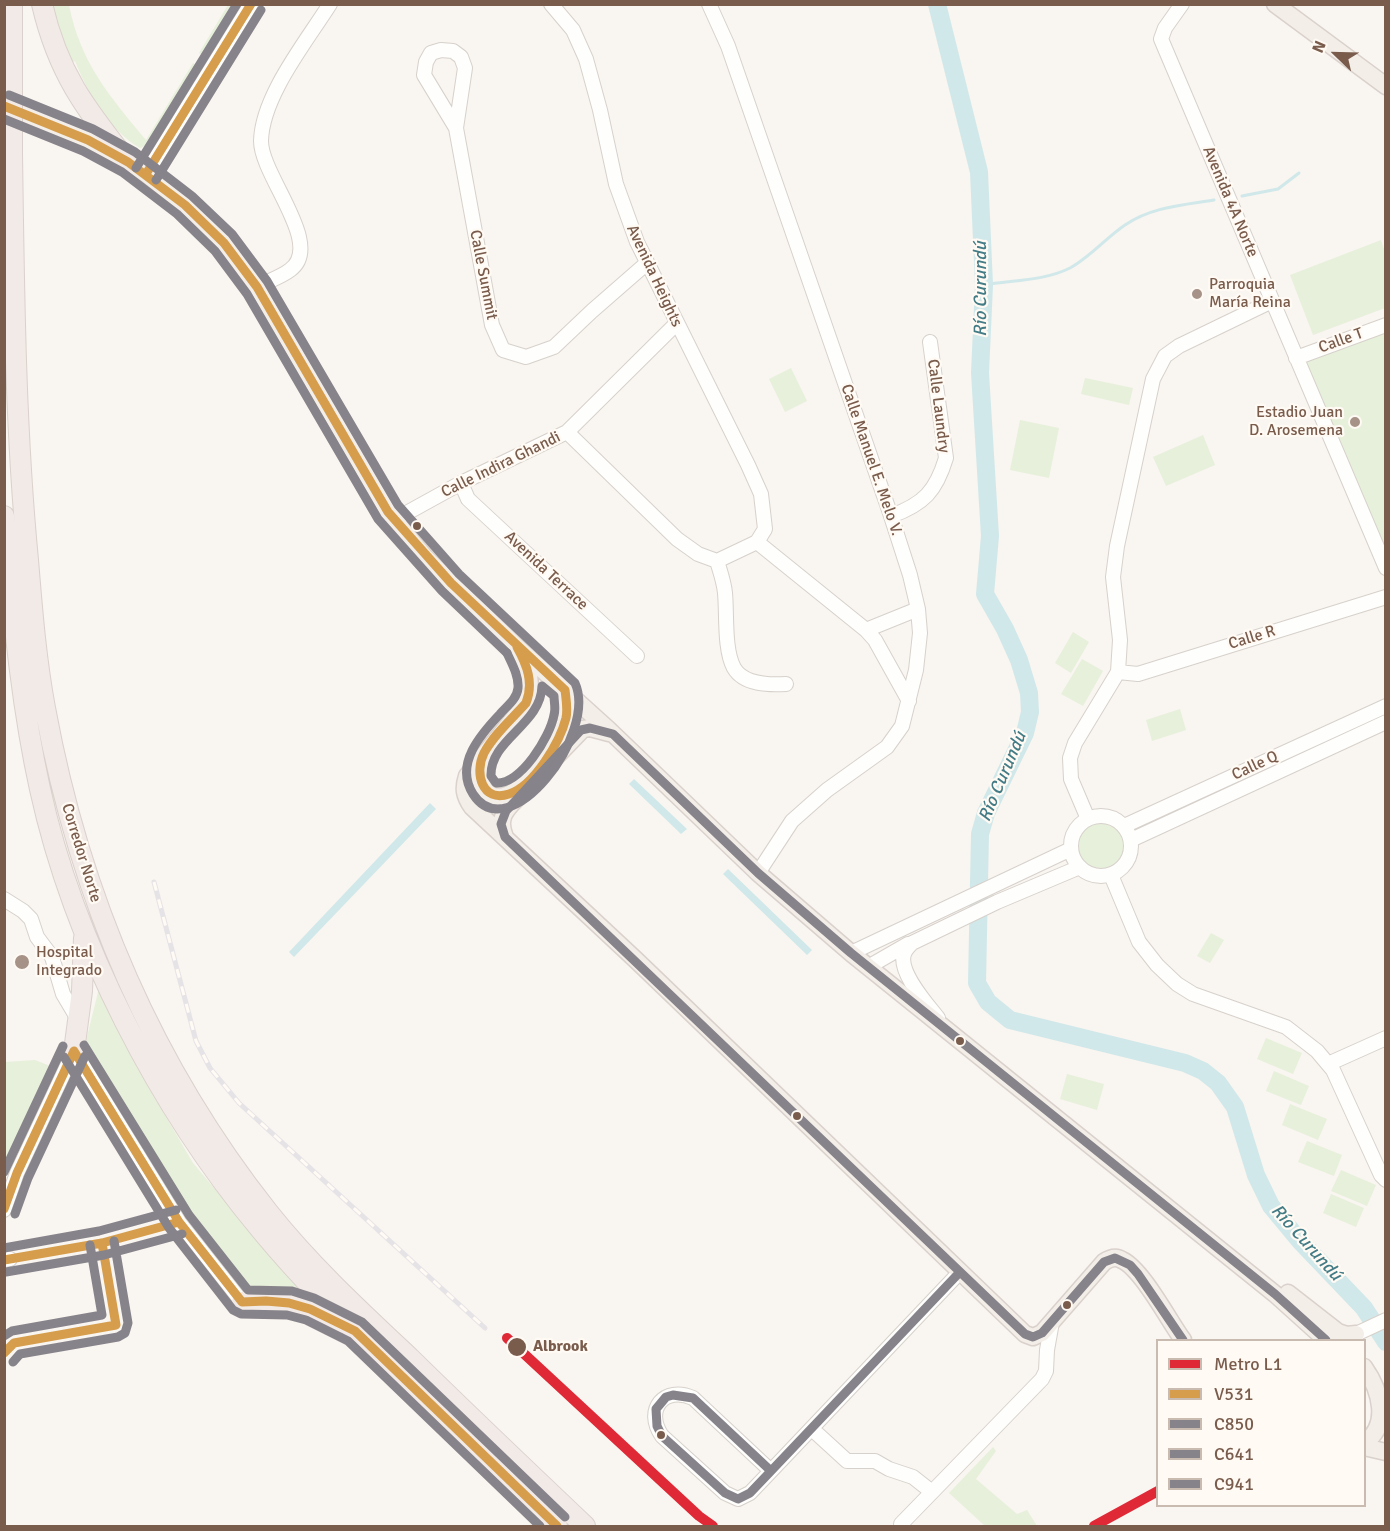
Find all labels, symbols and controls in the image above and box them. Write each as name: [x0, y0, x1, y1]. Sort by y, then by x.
north arrow: [1306, 24, 1366, 84]
text: N: [1308, 38, 1331, 56]
street label: Avenida 4A Norte: [1198, 144, 1262, 260]
street label: Avenida Heights: [622, 222, 686, 330]
street label: Calle Summit: [465, 228, 501, 322]
water label: Río Curundú: [970, 241, 992, 337]
place label: Parroquia María Reina: [1209, 275, 1291, 313]
marker: Parroquia María Reina: [1190, 287, 1204, 301]
street label: Calle T: [1316, 324, 1366, 358]
street label: Calle Laundry: [923, 358, 953, 454]
street label: Calle Manuel E. Melo V.: [836, 382, 906, 538]
place label: Estadio Juan D. Arosemena: [1249, 403, 1343, 441]
marker: Estadio Juan D. Arosemena: [1348, 415, 1362, 429]
street label: Calle Indira Ghandi: [438, 428, 564, 502]
unlabelled marker: [411, 520, 423, 532]
street label: Avenida Terrace: [500, 527, 592, 615]
street label: Calle R: [1226, 622, 1278, 654]
water label: Río Curundú: [974, 729, 1032, 825]
street label: Calle Q: [1229, 747, 1281, 785]
street label: Corredor Norte: [57, 801, 105, 905]
place label: Hospital Integrado: [36, 943, 102, 981]
marker: Hospital Integrado: [13, 953, 31, 971]
unlabelled marker: [954, 1035, 966, 1047]
unlabelled marker: [791, 1110, 803, 1122]
water label: Río Curundú: [1266, 1200, 1346, 1286]
unlabelled marker: [1061, 1299, 1073, 1311]
marker: Albrook: [506, 1336, 528, 1358]
place label: Albrook: [533, 1337, 588, 1357]
legend: [1156, 1339, 1366, 1507]
text: Metro L1: [1214, 1353, 1282, 1375]
text: V531: [1214, 1383, 1254, 1405]
text: C850: [1214, 1413, 1254, 1435]
unlabelled marker: [655, 1429, 667, 1441]
text: C641: [1214, 1443, 1254, 1465]
text: C941: [1214, 1473, 1254, 1495]

